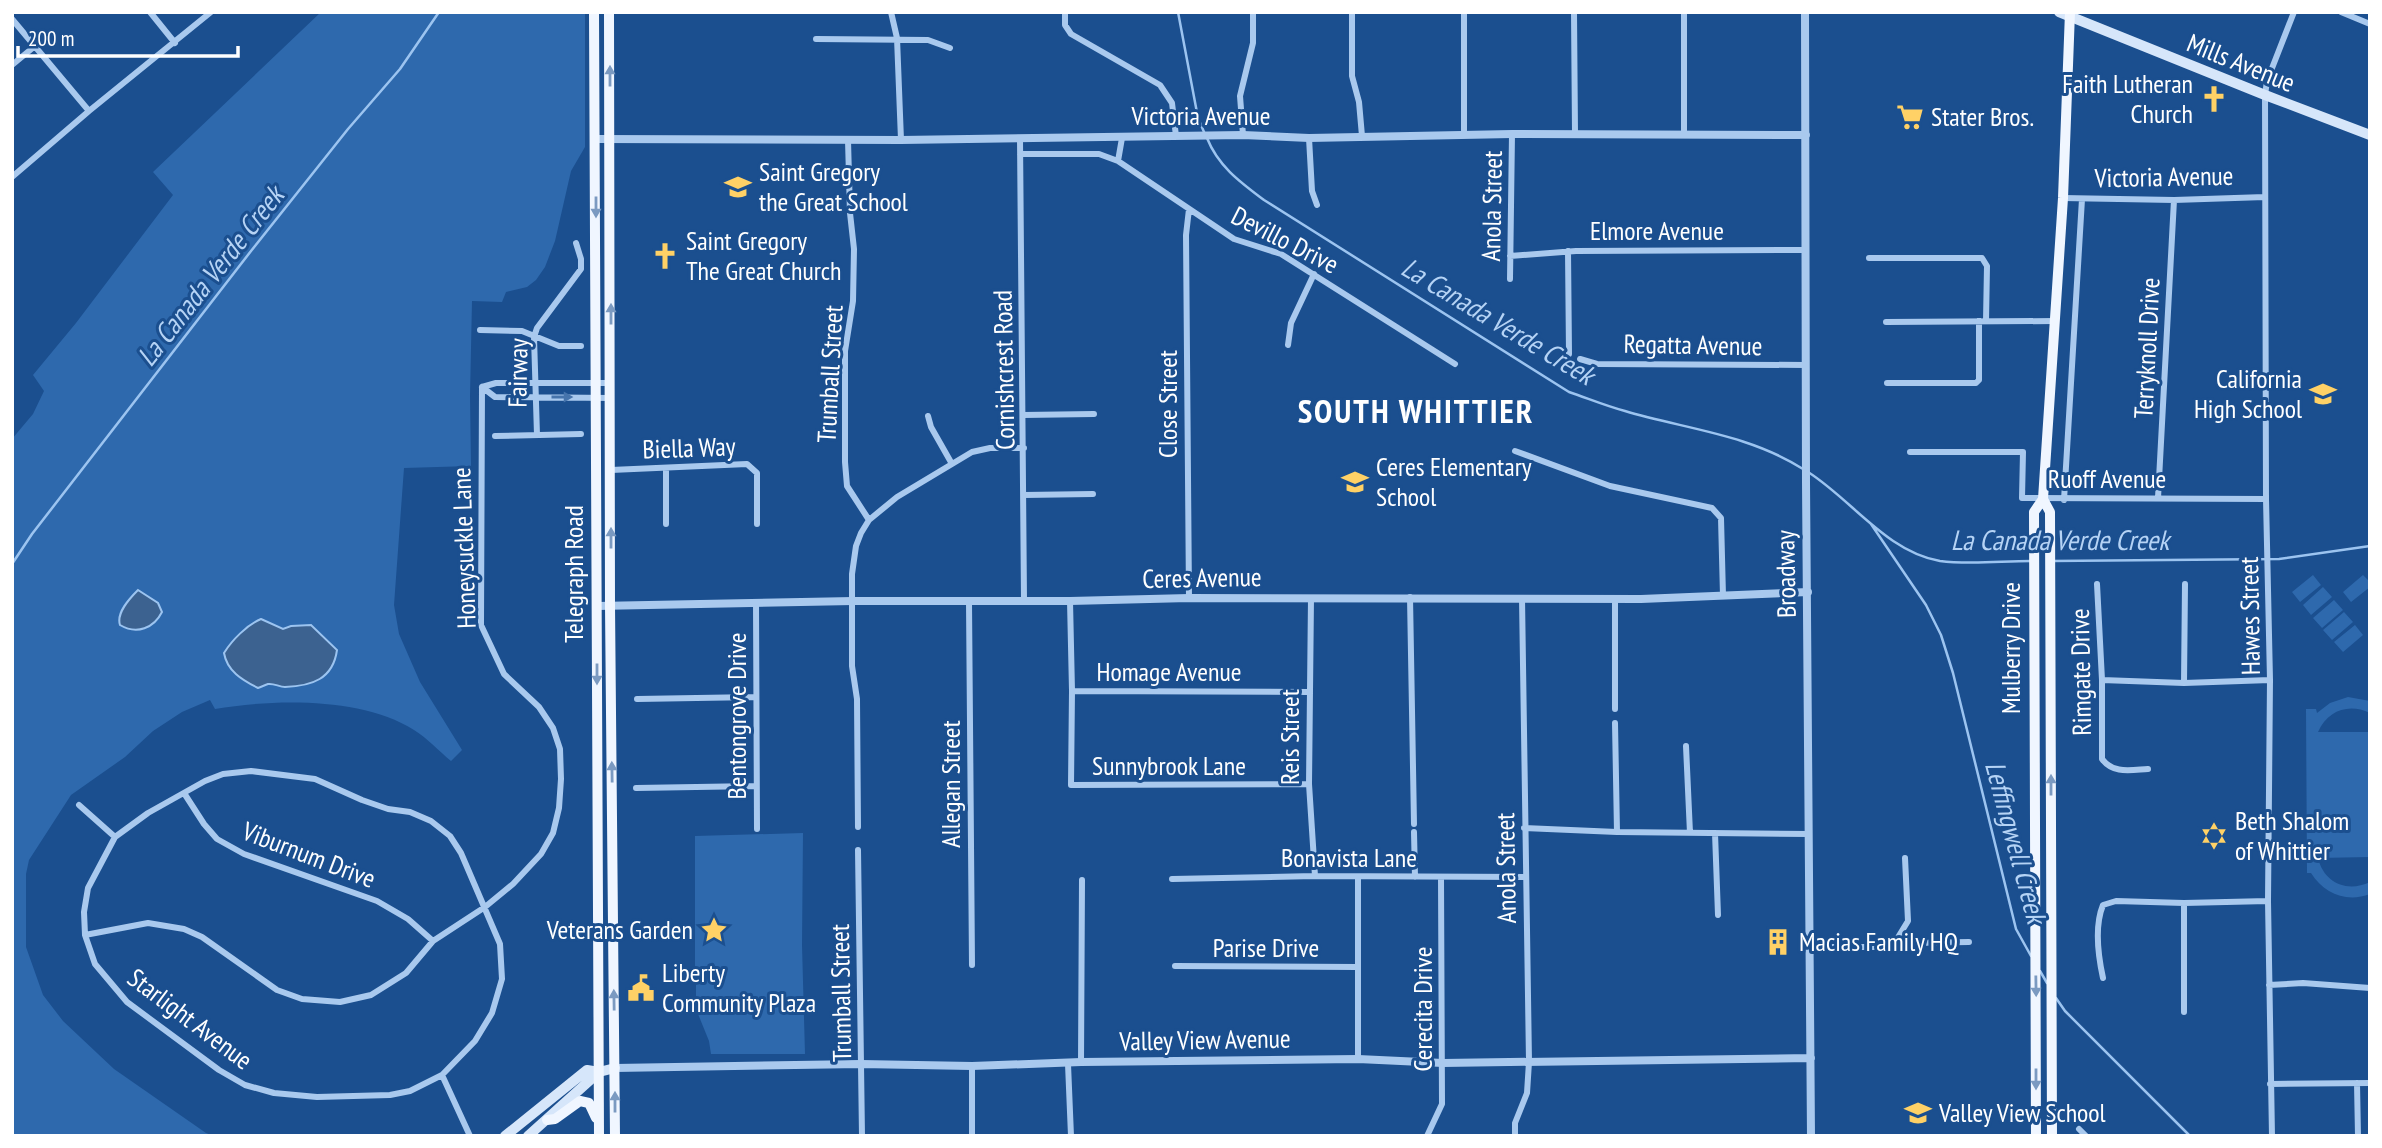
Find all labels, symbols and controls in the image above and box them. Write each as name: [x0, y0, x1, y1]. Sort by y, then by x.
scale bar: [18, 14, 238, 58]
text: 200 m: [28, 25, 74, 52]
street label: Mills Avenue: [2182, 26, 2300, 99]
one-way arrow: [604, 64, 616, 86]
place label: Faith Lutheran Church: [2062, 67, 2193, 130]
church icon: Faith Lutheran Church: [2199, 84, 2229, 114]
street label: Victoria Avenue: [1131, 99, 1270, 132]
place label: Stater Bros.: [1931, 100, 2034, 133]
supermarket icon: Stater Bros.: [1895, 102, 1925, 132]
street label: Anola Street: [1474, 150, 1509, 262]
place label: Saint Gregory the Great School: [759, 155, 908, 218]
street label: Victoria Avenue: [2093, 159, 2234, 194]
school or university icon: Saint Gregory the Great School: [723, 172, 753, 202]
water label: La Canada Verde Creek: [128, 176, 293, 373]
one-way arrow: [591, 196, 602, 218]
street label: Devillo Drive: [1226, 199, 1344, 281]
street label: Elmore Avenue: [1590, 214, 1724, 247]
place label: Saint Gregory The Great Church: [686, 224, 841, 287]
church icon: Saint Gregory The Great Church: [650, 241, 680, 271]
water label: La Canada Verde Creek: [1395, 248, 1604, 394]
street label: Terryknoll Drive: [2126, 277, 2167, 419]
street label: Cornishcrest Road: [986, 290, 1021, 450]
one-way arrow: [605, 303, 617, 325]
street label: Trumball Street: [809, 304, 850, 444]
street label: Regatta Avenue: [1623, 327, 1763, 362]
street label: Fairway: [500, 338, 535, 408]
street label: Close Street: [1151, 350, 1184, 458]
place label: California High School: [2194, 362, 2302, 425]
school or university icon: California High School: [2308, 379, 2338, 409]
district label: SOUTH WHITTIER: [1298, 389, 1534, 432]
one-way arrow: [551, 392, 573, 403]
street label: Biella Way: [642, 429, 736, 466]
place label: Ceres Elementary School: [1376, 450, 1532, 513]
street label: Ruoff Avenue: [2048, 462, 2166, 495]
street label: Honeysuckle Lane: [444, 467, 483, 629]
school or university icon: Ceres Elementary School: [1340, 467, 1370, 497]
street label: Telegraph Road: [557, 505, 590, 643]
water label: La Canada Verde Creek: [1951, 521, 2172, 558]
one-way arrow: [605, 527, 617, 549]
street label: Broadway: [1768, 530, 1803, 618]
street label: Hawes Street: [2232, 557, 2267, 675]
street label: Ceres Avenue: [1142, 560, 1262, 595]
street label: Mulberry Drive: [1994, 582, 2027, 714]
street label: Rimgate Drive: [2063, 608, 2098, 736]
street label: Bentongrove Drive: [720, 633, 753, 799]
street label: Homage Avenue: [1096, 655, 1242, 688]
one-way arrow: [591, 664, 603, 686]
street label: Reis Street: [1273, 689, 1306, 785]
street label: Allegan Street: [934, 720, 967, 848]
street label: Sunnybrook Lane: [1092, 749, 1246, 782]
water label: Leffingwell Creek: [1977, 757, 2057, 930]
one-way arrow: [606, 761, 618, 783]
one-way arrow: [2045, 774, 2057, 796]
place label: Beth Shalom of Whittier: [2235, 804, 2349, 867]
street label: Anola Street: [1488, 812, 1523, 924]
street label: Viburnum Drive: [237, 814, 380, 895]
synagogue icon: Beth Shalom of Whittier: [2199, 821, 2229, 851]
street label: Bonavista Lane: [1281, 841, 1417, 874]
place label: Veterans Garden: [546, 913, 693, 946]
place icon: Veterans Garden: [699, 915, 729, 945]
street label: Trumball Street: [823, 924, 858, 1062]
place label: Macias Family HQ: [1799, 925, 1959, 958]
building icon: Macias Family HQ: [1763, 927, 1793, 957]
street label: Parise Drive: [1213, 931, 1319, 964]
street label: Cerecita Drive: [1406, 947, 1439, 1071]
place label: Liberty Community Plaza: [662, 956, 816, 1019]
street label: Starlight Avenue: [121, 961, 259, 1076]
public building icon: Liberty Community Plaza: [626, 973, 656, 1003]
one-way arrow: [2030, 976, 2042, 998]
one-way arrow: [609, 988, 620, 1010]
street label: Valley View Avenue: [1118, 1022, 1291, 1058]
one-way arrow: [2030, 1068, 2042, 1090]
one-way arrow: [609, 1091, 621, 1113]
place label: Valley View School: [1938, 1096, 2106, 1129]
school or university icon: Valley View School: [1903, 1098, 1933, 1128]

